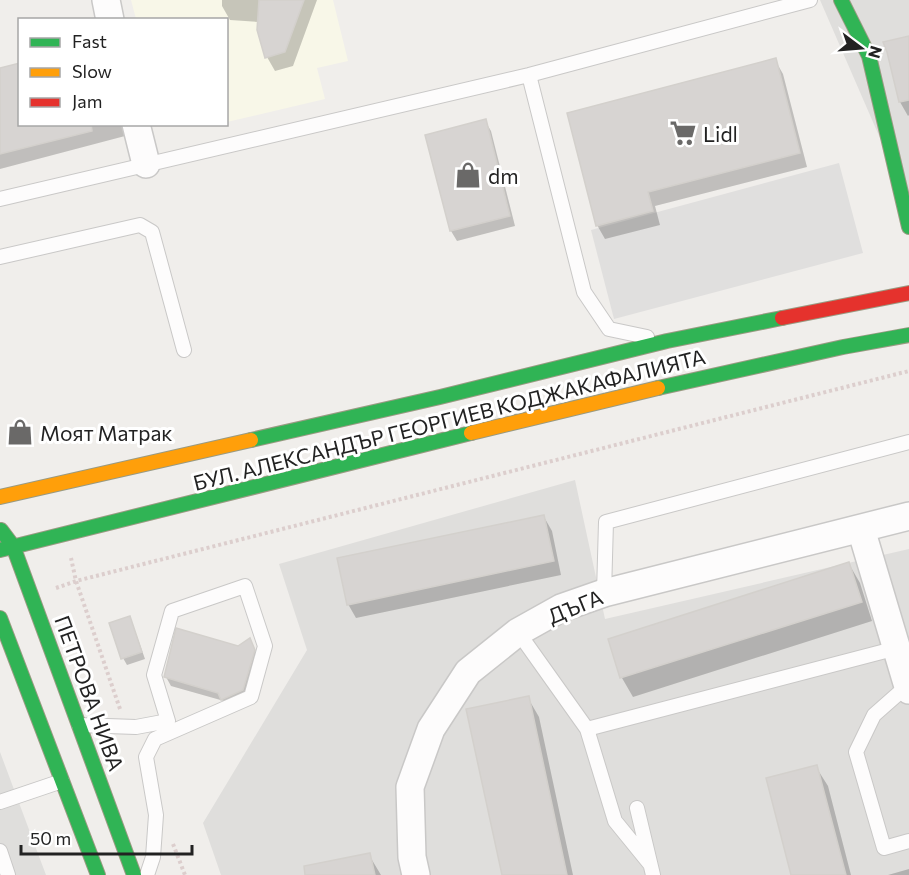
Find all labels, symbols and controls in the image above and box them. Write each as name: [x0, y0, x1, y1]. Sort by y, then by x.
legend: [18, 18, 228, 126]
north arrow: [831, 18, 891, 78]
text: Fast: [72, 30, 107, 52]
text: N: [865, 44, 887, 61]
text: Slow: [72, 60, 112, 82]
text: Jam: [72, 90, 102, 112]
supermarket icon: Lidl: [668, 118, 698, 148]
place label: Lidl: [703, 121, 738, 146]
shop icon: dm: [453, 160, 483, 190]
place label: dm: [488, 163, 518, 188]
street label: БУЛ. АЛЕКСАНДЪР ГЕОРГИЕВ КОДЖАКАФАЛИЯТА: [190, 343, 708, 495]
shop icon: Моят Матрак: [5, 417, 35, 447]
place label: Моят Матрак: [40, 420, 173, 445]
street label: ДЪГА: [544, 584, 606, 628]
street label: ПЕТРОВА НИВА: [50, 612, 130, 774]
scale bar: [21, 818, 192, 856]
text: 50 m: [30, 827, 71, 849]

